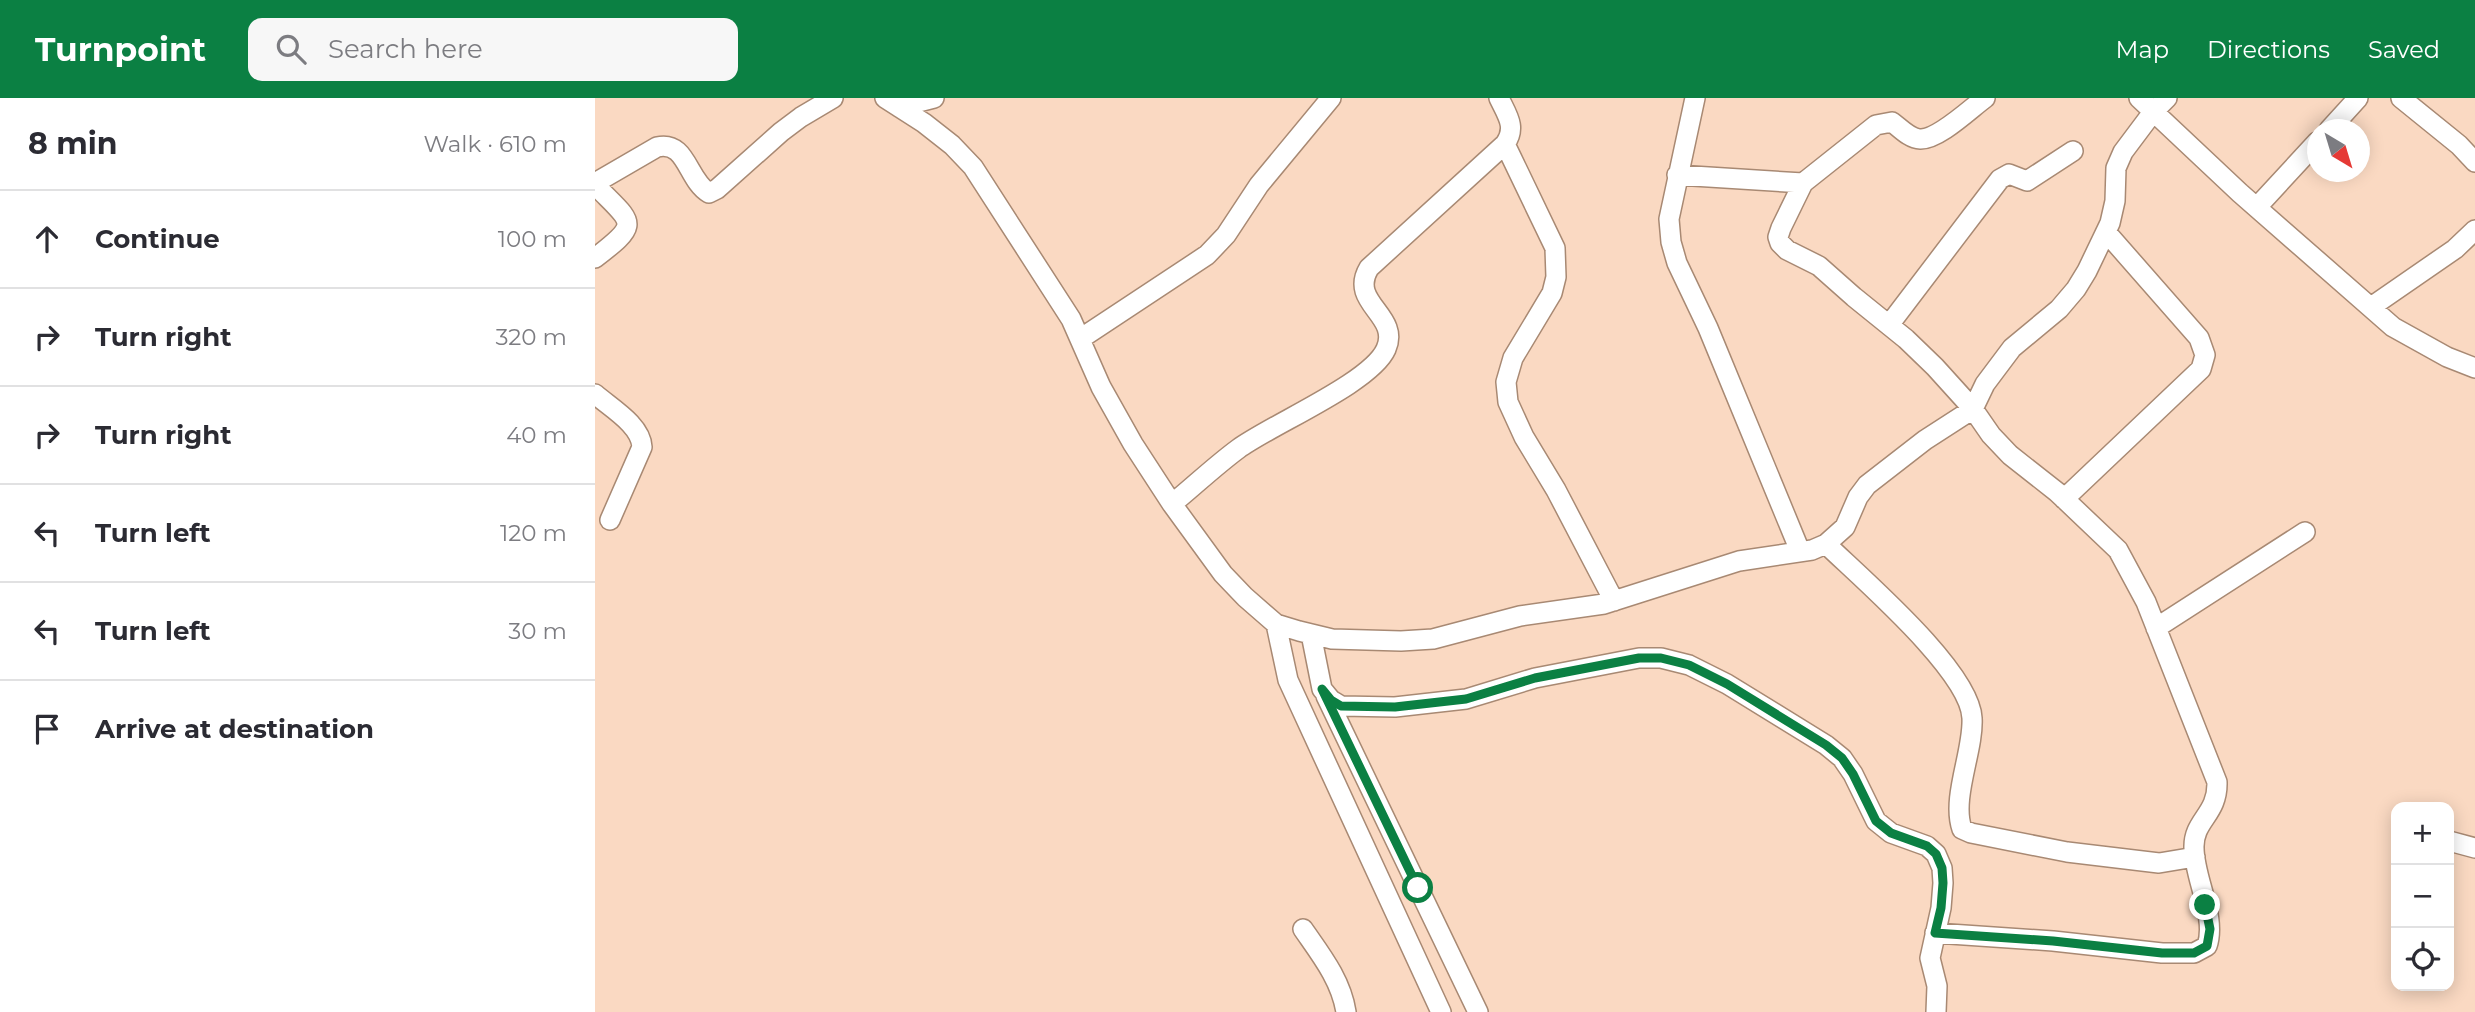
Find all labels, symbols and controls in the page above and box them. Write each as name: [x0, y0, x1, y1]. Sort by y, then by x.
search box: [248, 18, 738, 81]
text: Turnpoint: [35, 29, 206, 69]
icon: search: [272, 30, 310, 68]
text: Search here: [328, 33, 483, 65]
text: Map: [2116, 35, 2169, 64]
text: Directions: [2207, 35, 2330, 64]
text: Saved: [2368, 35, 2440, 64]
north arrow: [2307, 119, 2370, 182]
text: 8 min: [28, 125, 118, 162]
text: Walk · 610 m: [423, 130, 567, 158]
icon: ahead: [28, 220, 66, 258]
text: Continue: [95, 223, 220, 255]
text: 100 m: [498, 225, 567, 253]
icon: right: [28, 318, 66, 356]
text: Turn right: [95, 321, 231, 353]
text: 320 m: [495, 323, 567, 351]
icon: right: [28, 416, 66, 454]
text: Turn right: [95, 419, 231, 451]
text: 40 m: [506, 421, 567, 449]
icon: left: [28, 514, 66, 552]
text: Turn left: [95, 517, 211, 549]
text: 120 m: [500, 519, 567, 547]
icon: left: [28, 612, 66, 650]
text: Turn left: [95, 615, 211, 647]
text: 30 m: [508, 617, 567, 645]
icon: arrive: [28, 710, 66, 748]
text: Arrive at destination: [95, 713, 374, 745]
map controls: [2391, 802, 2454, 991]
button: +: [2391, 802, 2454, 865]
button: −: [2391, 865, 2454, 928]
route start: [1402, 872, 1433, 903]
route end: [2189, 889, 2220, 920]
button: locate: [2391, 928, 2454, 991]

